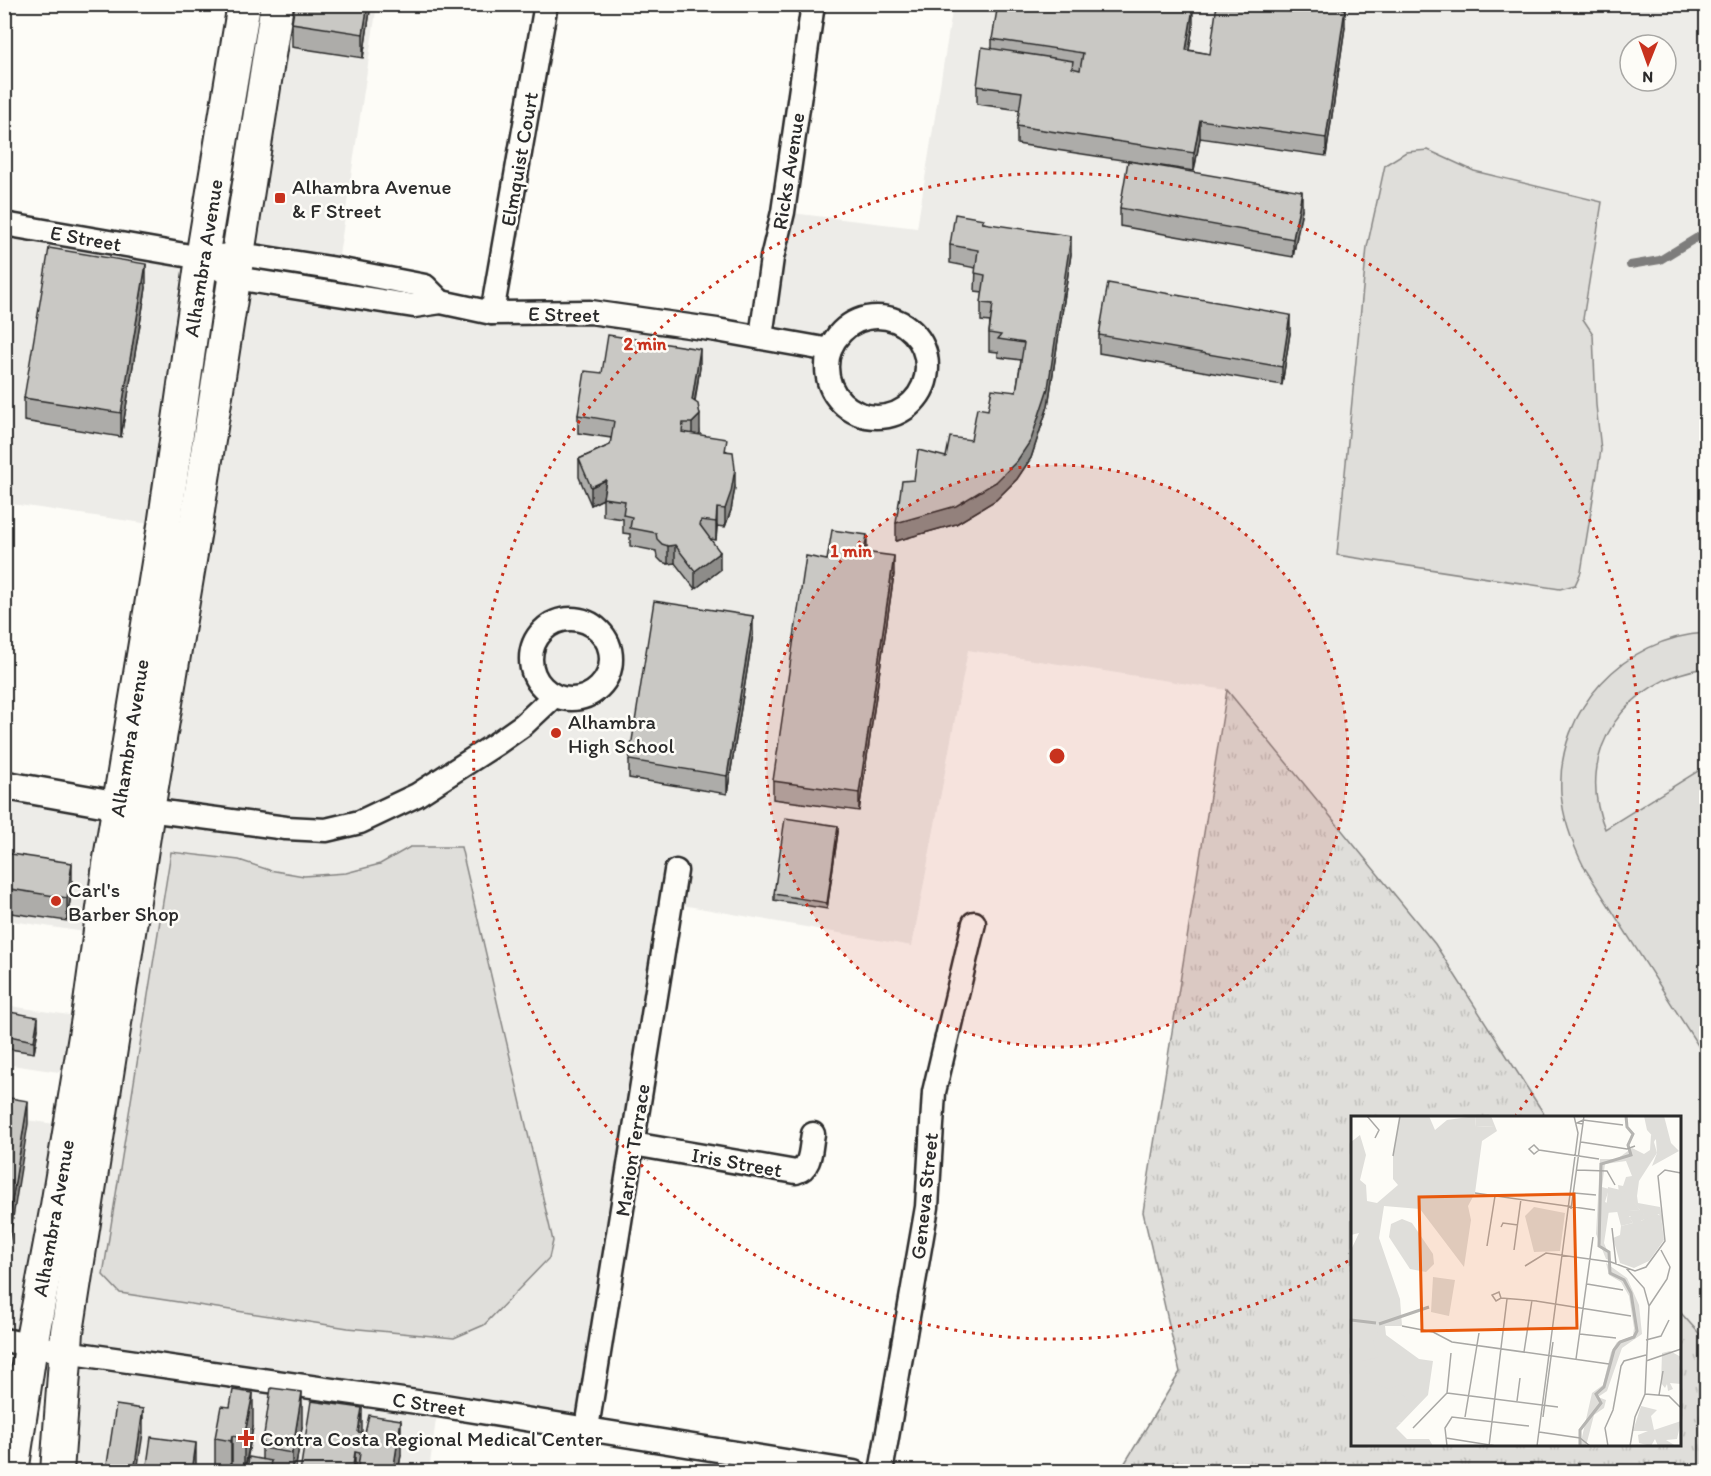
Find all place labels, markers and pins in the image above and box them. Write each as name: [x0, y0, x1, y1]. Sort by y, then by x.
place label: Alhambra Avenue & F Street: [292, 174, 451, 223]
marker: Alhambra Avenue & F Street: [273, 191, 287, 205]
place label: Alhambra High School: [568, 709, 675, 758]
marker: Alhambra High School: [549, 726, 563, 740]
centre of rings: [1047, 746, 1067, 766]
place label: Carl's Barber Shop: [68, 877, 179, 926]
marker: Carl's Barber Shop: [49, 894, 63, 908]
place label: Contra Costa Regional Medical Center: [260, 1426, 603, 1451]
marker: Contra Costa Regional Medical Center: [237, 1429, 255, 1447]

